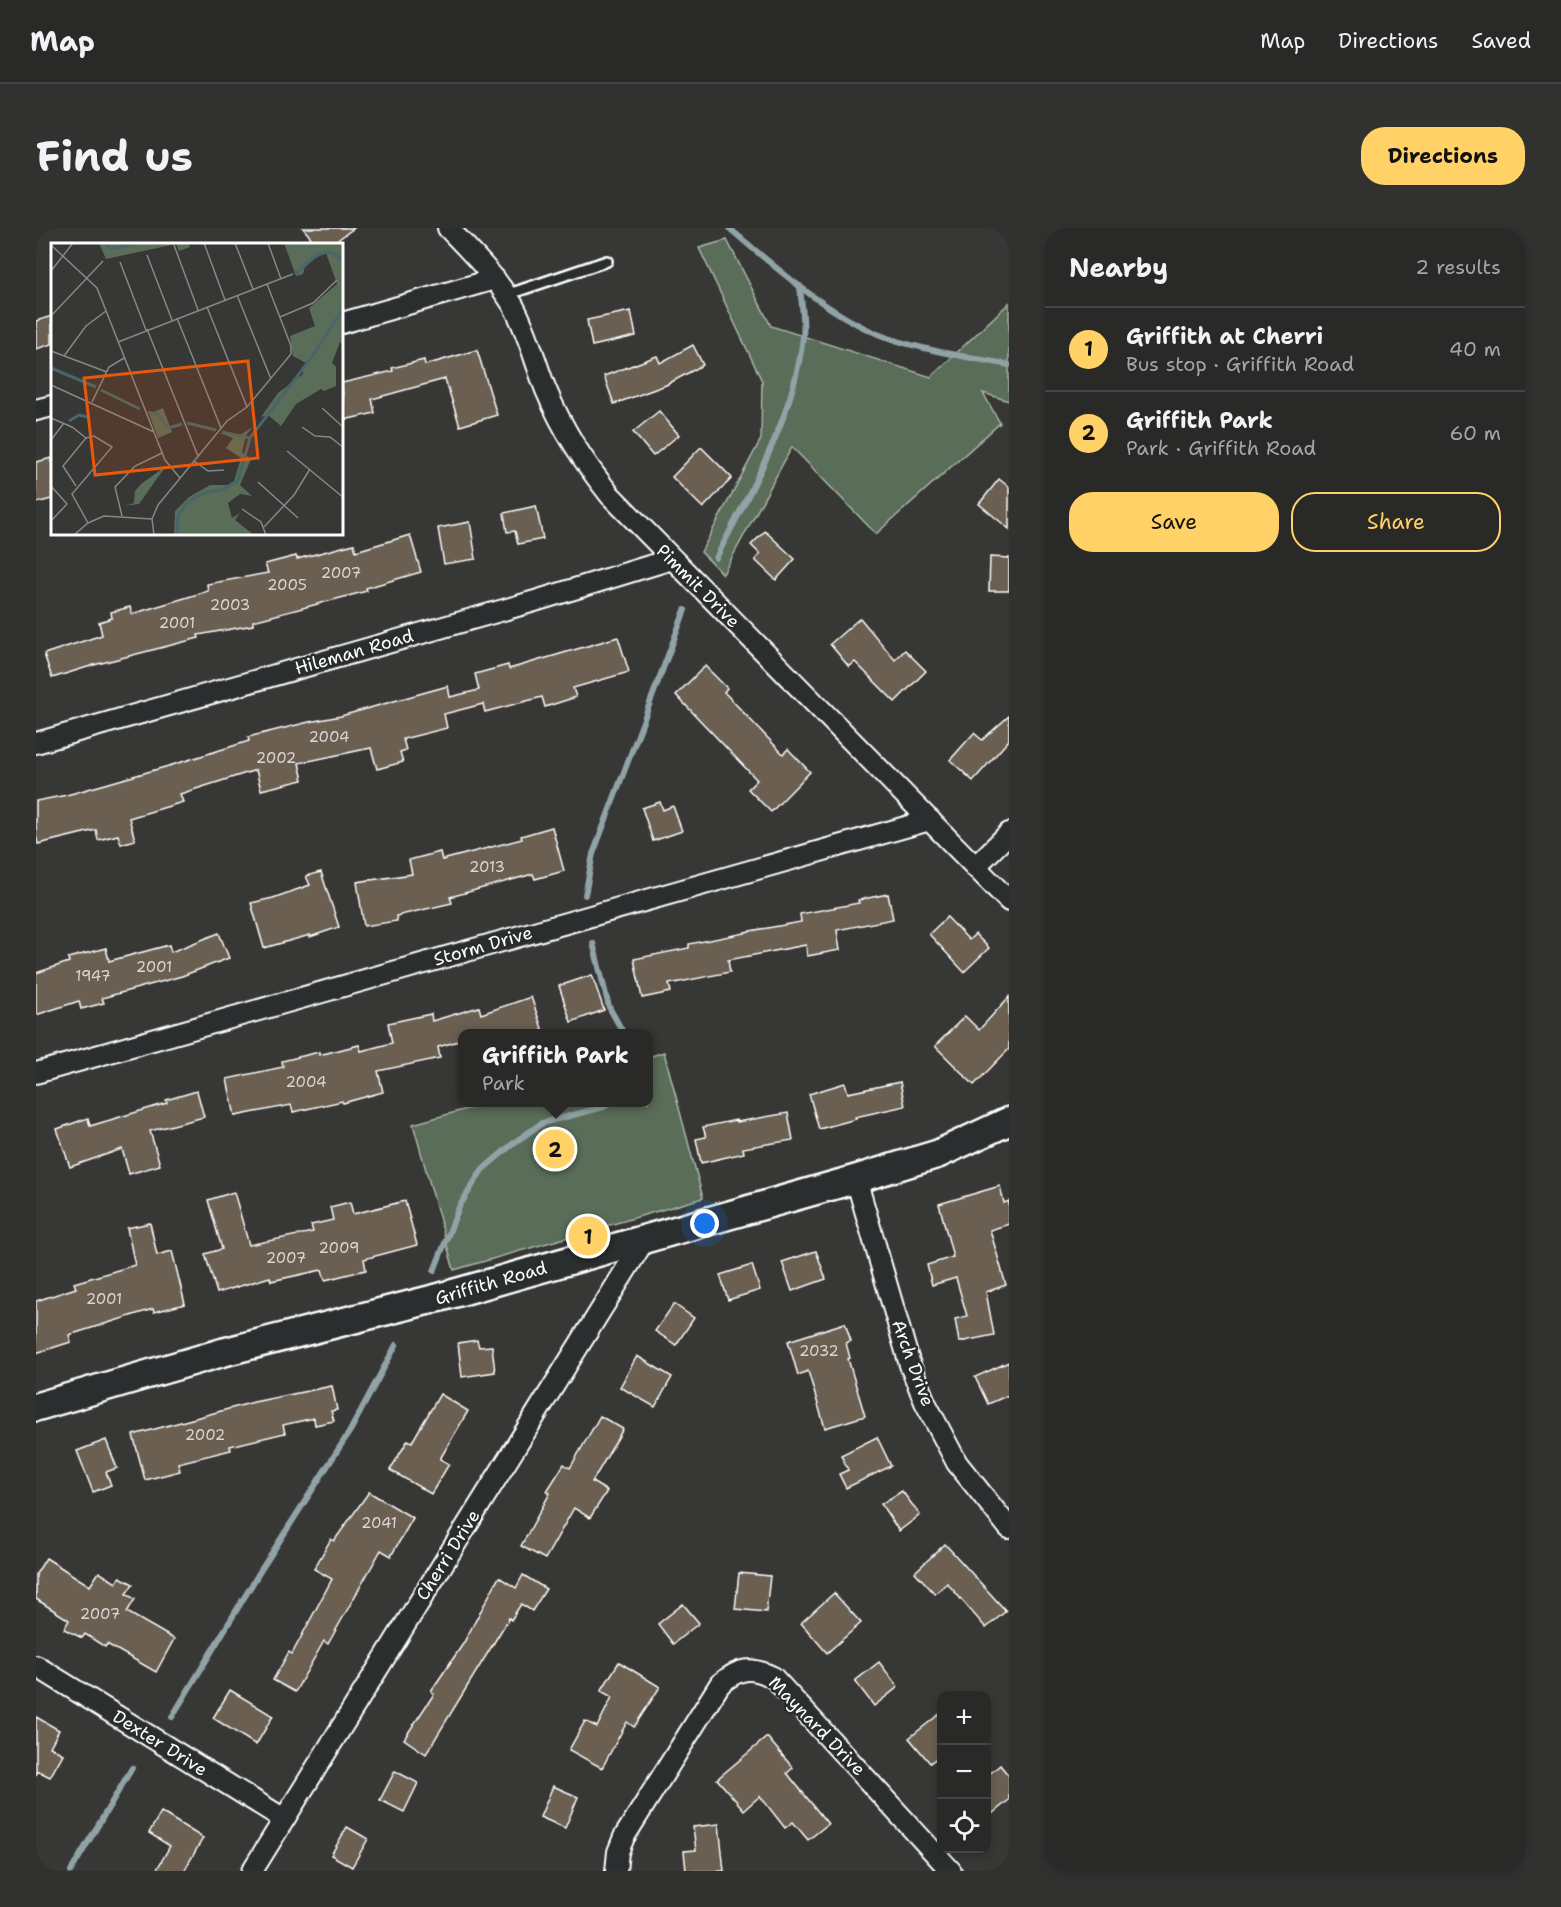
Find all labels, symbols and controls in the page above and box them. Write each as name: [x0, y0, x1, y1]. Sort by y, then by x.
text: Map: [30, 22, 95, 60]
text: Map: [1260, 27, 1305, 55]
text: Directions: [1338, 27, 1438, 55]
text: Saved: [1471, 27, 1531, 55]
button: Directions: [1361, 127, 1525, 185]
text: Find us: [36, 128, 193, 184]
inset map: [51, 243, 344, 536]
text: Nearby: [1069, 250, 1168, 285]
text: 2 results: [1415, 254, 1501, 280]
text: Griffith at Cherri: [1126, 322, 1323, 351]
text: 1: [1084, 336, 1093, 362]
text: 40 m: [1449, 336, 1501, 362]
text: Bus stop · Griffith Road: [1126, 351, 1354, 377]
text: Griffith Park: [1126, 406, 1273, 435]
text: 2: [1082, 420, 1096, 446]
text: 60 m: [1449, 420, 1501, 446]
text: Park · Griffith Road: [1126, 435, 1316, 461]
button: Save: [1069, 492, 1279, 552]
button: Share: [1291, 492, 1501, 552]
street label: Pimmit Drive: [651, 539, 745, 633]
house number: 2007: [321, 563, 361, 583]
house number: 2005: [267, 575, 307, 595]
house number: 2003: [210, 595, 250, 615]
house number: 2001: [159, 613, 195, 633]
street label: Hileman Road: [292, 624, 416, 680]
house number: 2004: [309, 727, 349, 747]
house number: 2002: [256, 748, 296, 768]
house number: 2013: [469, 857, 505, 877]
street label: Storm Drive: [431, 920, 535, 972]
house number: 2001: [136, 957, 172, 977]
house number: 1947: [75, 966, 111, 986]
popup: [458, 1029, 653, 1107]
text: Griffith Park: [482, 1041, 629, 1070]
text: Park: [482, 1070, 525, 1096]
house number: 2004: [286, 1072, 326, 1092]
pin: 2: [536, 1126, 574, 1172]
your location: [690, 1209, 719, 1238]
pin: 1: [568, 1214, 608, 1258]
house number: 2009: [319, 1238, 360, 1258]
house number: 2007: [266, 1248, 306, 1268]
street label: Griffith Road: [432, 1256, 550, 1310]
house number: 2001: [86, 1289, 122, 1309]
street label: Arch Drive: [886, 1316, 940, 1410]
house number: 2032: [799, 1341, 839, 1361]
house number: 2002: [185, 1425, 225, 1445]
street label: Cherri Drive: [411, 1505, 485, 1605]
house number: 2041: [361, 1513, 397, 1533]
house number: 2007: [80, 1604, 120, 1624]
street label: Maynard Drive: [763, 1671, 871, 1781]
map controls: [937, 1691, 991, 1853]
button: +: [937, 1691, 991, 1745]
street label: Dexter Drive: [108, 1704, 212, 1782]
button: −: [937, 1745, 991, 1799]
button: locate: [937, 1799, 991, 1853]

